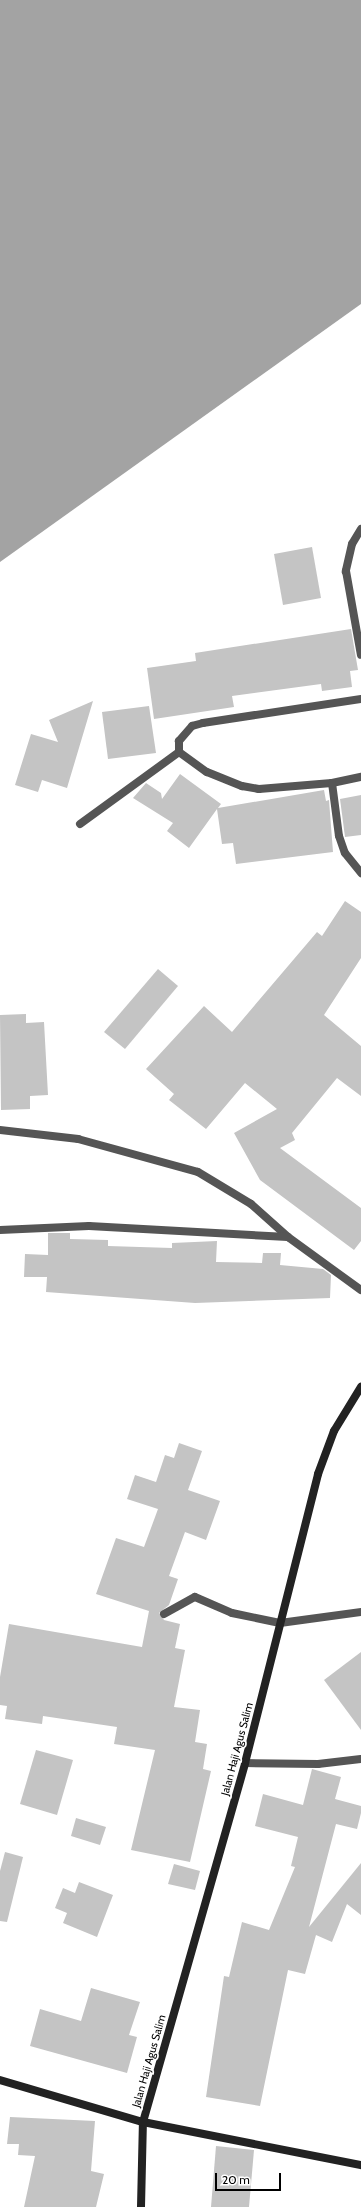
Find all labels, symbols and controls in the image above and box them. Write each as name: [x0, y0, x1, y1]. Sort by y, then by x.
street label: Jalan Haji Agus Salim: [218, 1701, 256, 1797]
street label: Jalan Haji Agus Salim: [129, 2013, 169, 2109]
scale bar: [217, 2165, 283, 2191]
text: 20 m: [222, 2172, 250, 2187]

